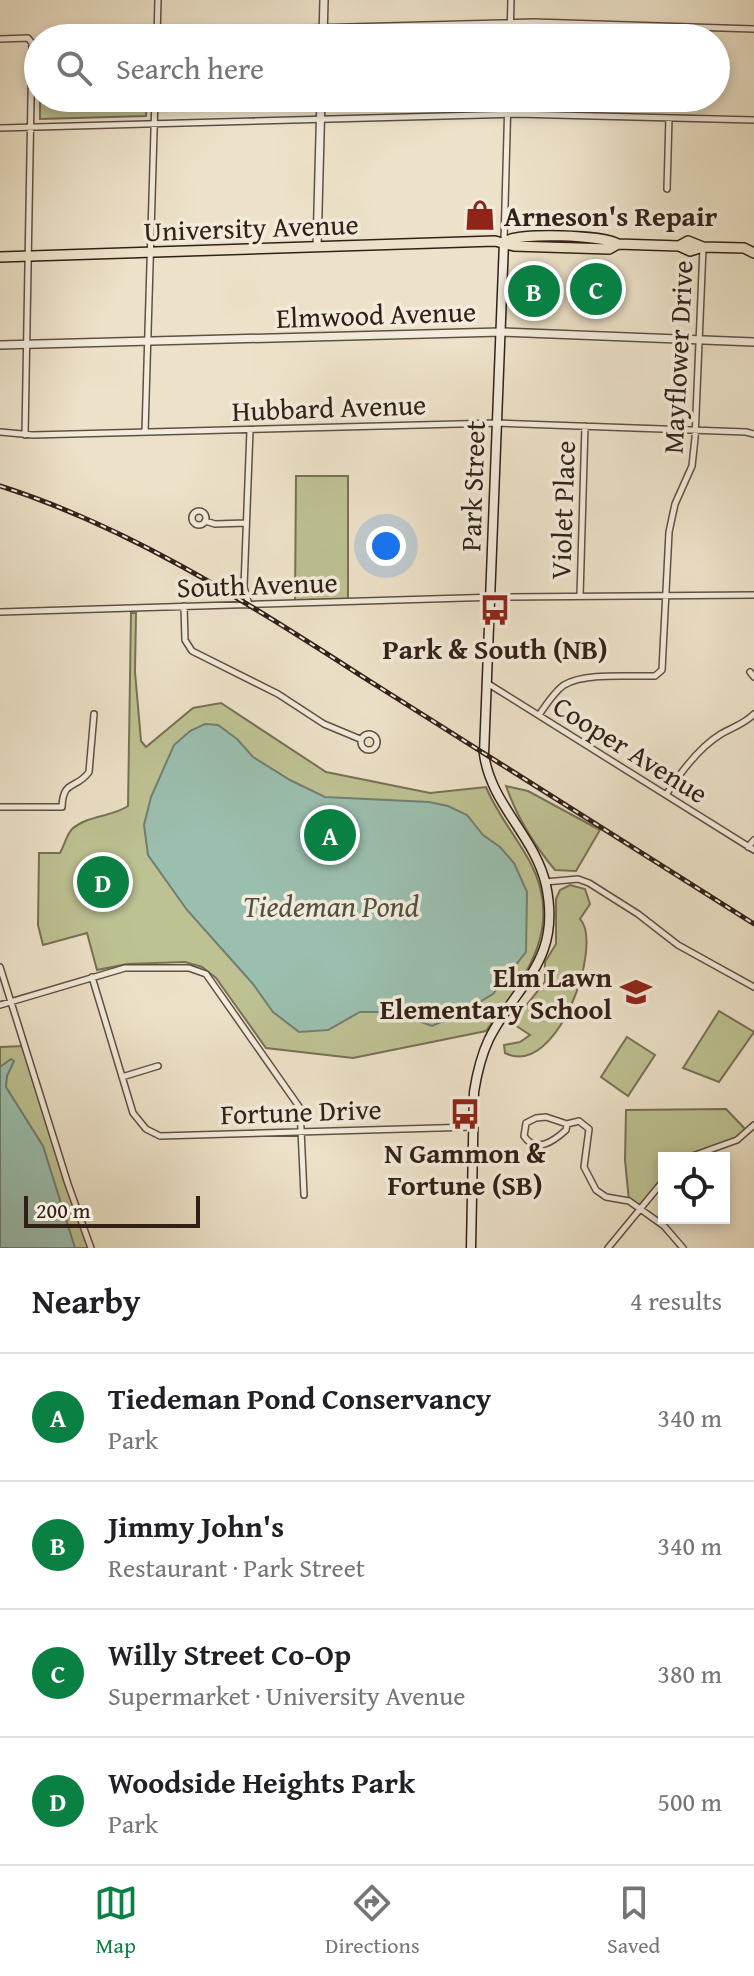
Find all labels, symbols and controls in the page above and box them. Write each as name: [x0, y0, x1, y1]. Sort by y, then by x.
search box: [24, 24, 730, 112]
icon: search: [52, 46, 96, 90]
text: Search here: [116, 46, 264, 90]
place label: Arneson's Repair: [504, 195, 718, 236]
shop icon: Arneson's Repair: [463, 198, 497, 232]
street label: University Avenue: [143, 203, 359, 251]
pin: C: [570, 259, 622, 319]
street label: Mayflower Drive: [651, 259, 703, 455]
pin: B: [508, 261, 560, 321]
street label: Elmwood Avenue: [275, 290, 477, 338]
street label: Hubbard Avenue: [231, 383, 427, 431]
street label: Park Street: [449, 420, 495, 552]
street label: Violet Place: [539, 440, 585, 580]
your location: [366, 526, 406, 566]
street label: South Avenue: [176, 561, 338, 607]
bus stop icon: Park & South (NB): [478, 593, 512, 627]
place label: Park & South (NB): [382, 628, 608, 669]
street label: Cooper Avenue: [546, 685, 716, 813]
pin: A: [304, 805, 356, 865]
pin: D: [77, 852, 129, 912]
water label: Tiedeman Pond: [243, 884, 419, 928]
place label: Elm Lawn Elementary School: [380, 956, 612, 1029]
school or university icon: Elm Lawn Elementary School: [619, 975, 653, 1009]
street label: Fortune Drive: [220, 1088, 382, 1134]
bus stop icon: N Gammon & Fortune (SB): [448, 1097, 482, 1131]
place label: N Gammon & Fortune (SB): [384, 1132, 546, 1205]
map controls: [658, 1152, 730, 1224]
button: locate: [658, 1152, 730, 1224]
scale bar: [24, 1192, 200, 1228]
text: 200 m: [36, 1194, 91, 1226]
text: Nearby: [32, 1276, 141, 1325]
text: 4 results: [630, 1281, 722, 1320]
text: Tiedeman Pond Conservancy: [108, 1376, 491, 1420]
text: A: [50, 1398, 66, 1437]
text: 340 m: [657, 1398, 722, 1437]
text: Park: [108, 1420, 158, 1459]
text: Jimmy John's: [108, 1504, 284, 1548]
text: B: [50, 1526, 66, 1565]
text: 340 m: [657, 1526, 722, 1565]
text: Restaurant · Park Street: [108, 1548, 365, 1587]
text: Willy Street Co-Op: [108, 1632, 351, 1676]
text: C: [51, 1654, 65, 1693]
text: 380 m: [657, 1654, 722, 1693]
text: Supermarket · University Avenue: [108, 1676, 465, 1715]
text: Woodside Heights Park: [108, 1760, 415, 1804]
text: D: [50, 1782, 66, 1821]
text: 500 m: [657, 1782, 722, 1821]
text: Park: [108, 1804, 158, 1843]
tab: Map: [94, 1881, 138, 1961]
tab: Directions: [325, 1881, 420, 1961]
tab: Saved: [607, 1881, 660, 1961]

